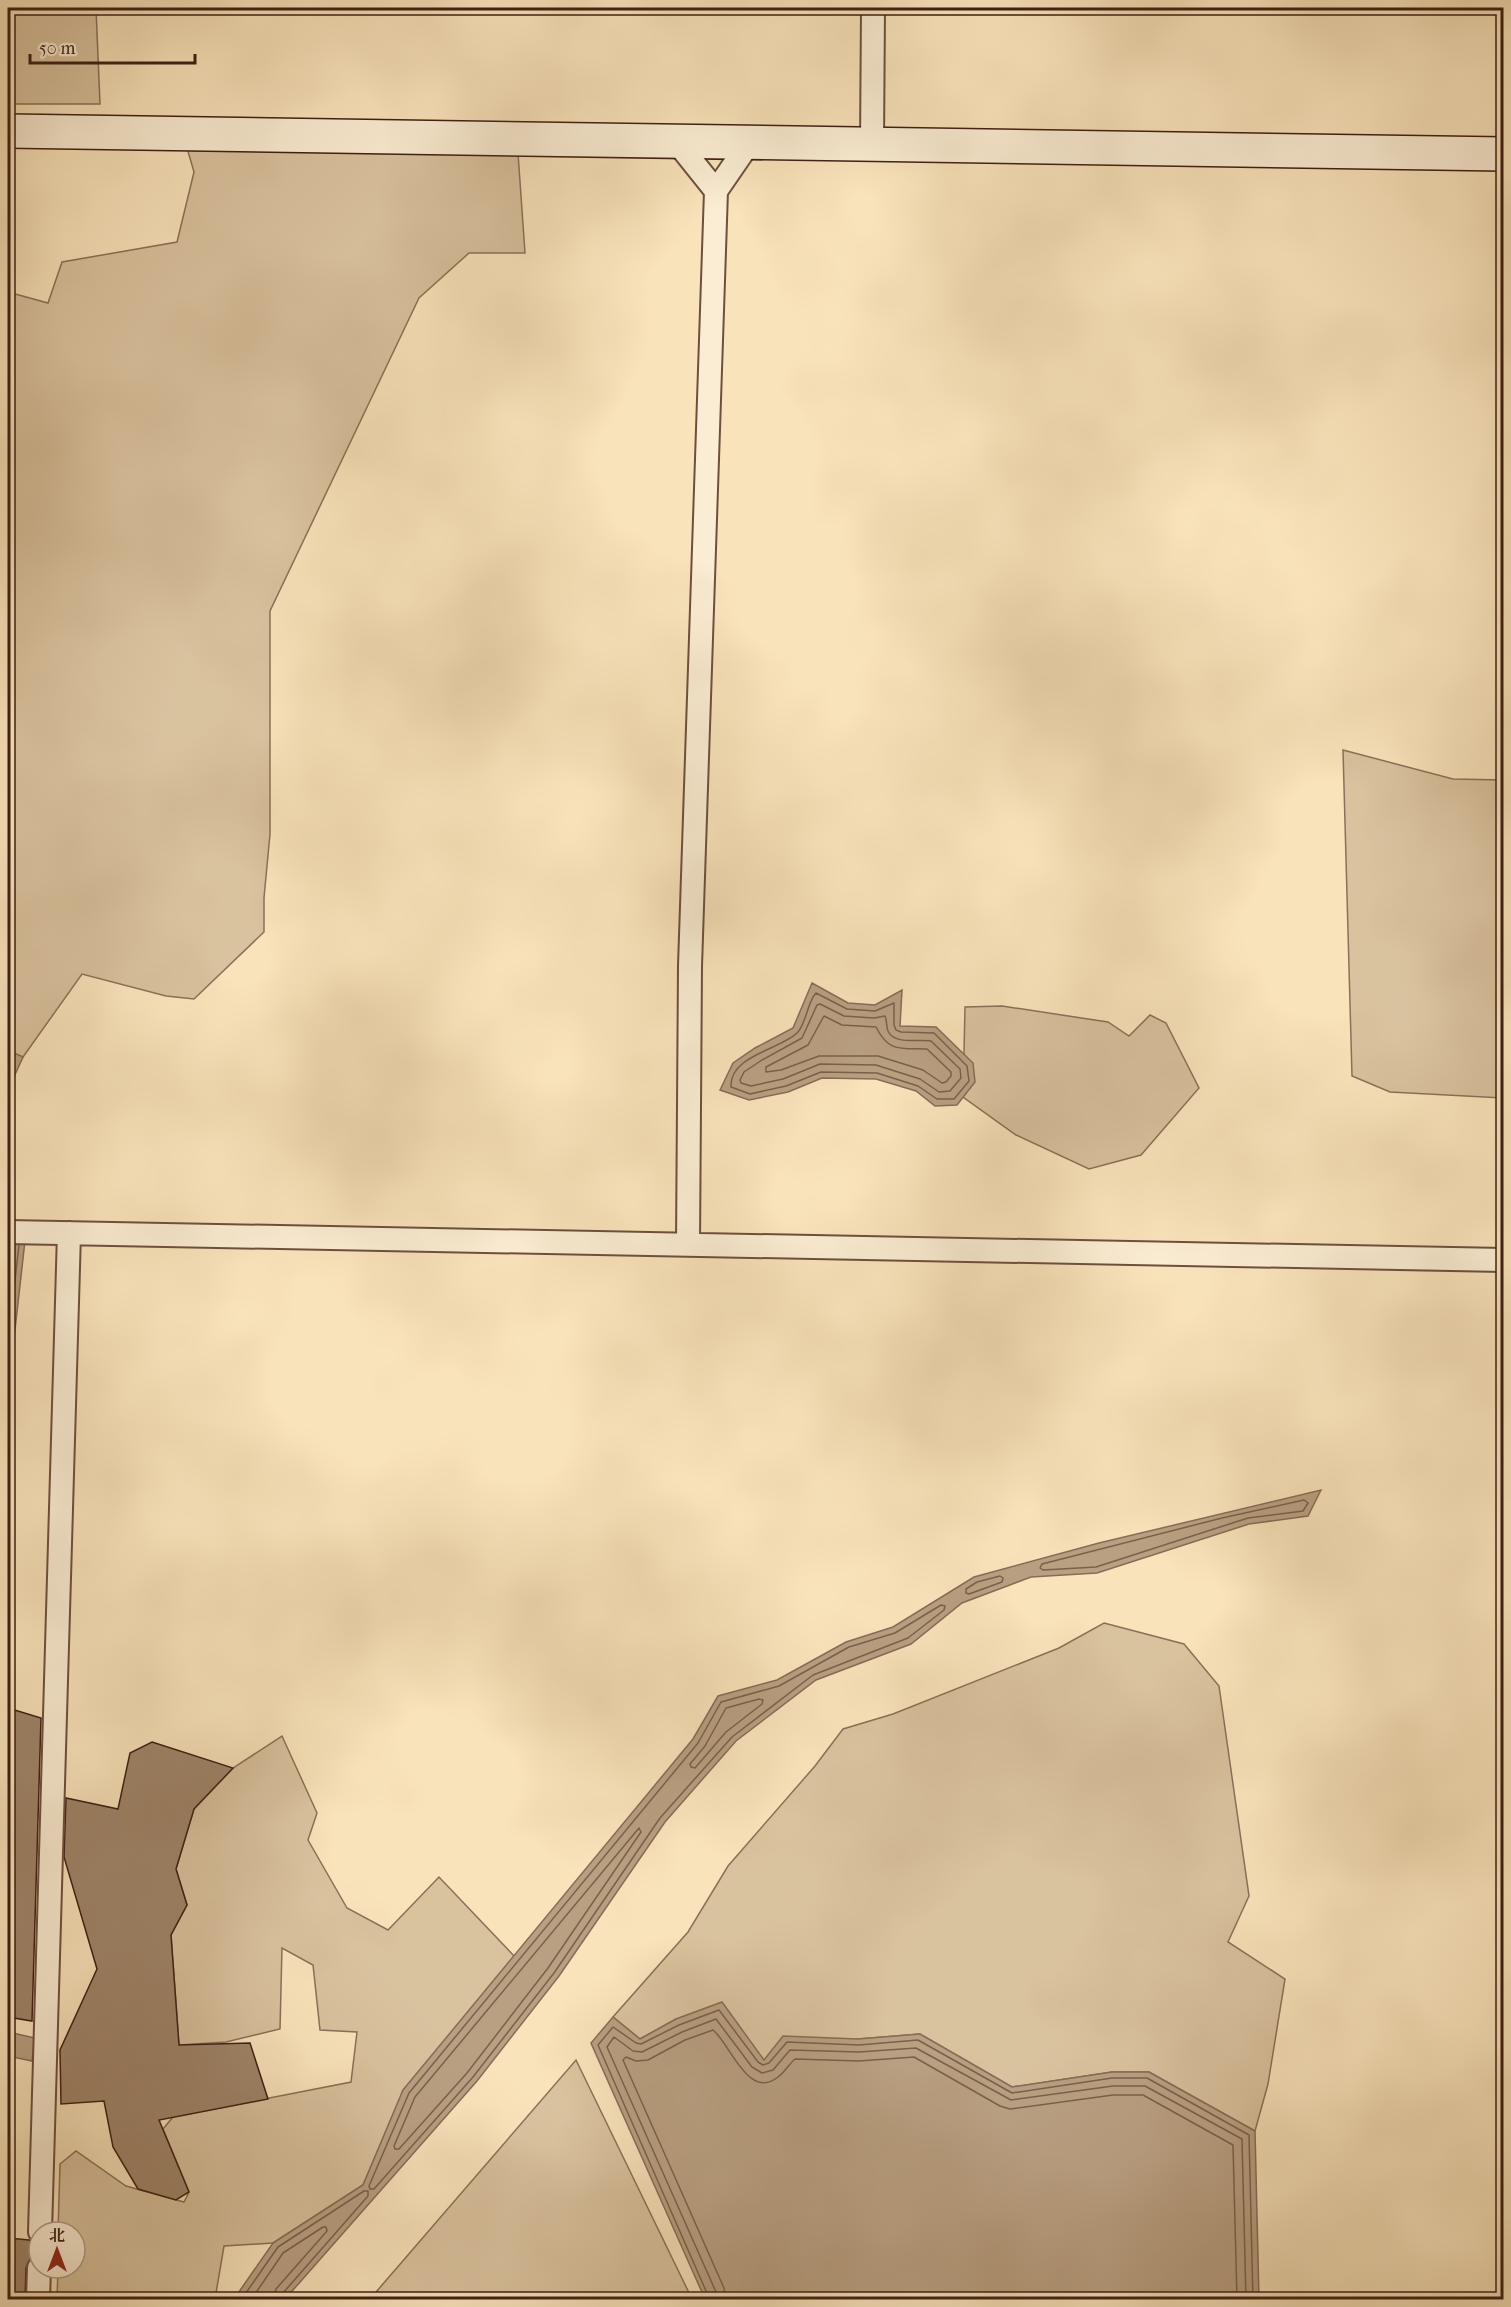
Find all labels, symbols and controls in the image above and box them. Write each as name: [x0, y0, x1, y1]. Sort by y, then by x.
scale bar: [30, 27, 195, 65]
text: 50 m: [39, 38, 76, 59]
north arrow: [27, 2220, 87, 2280]
text: 北: [49, 2226, 65, 2245]

